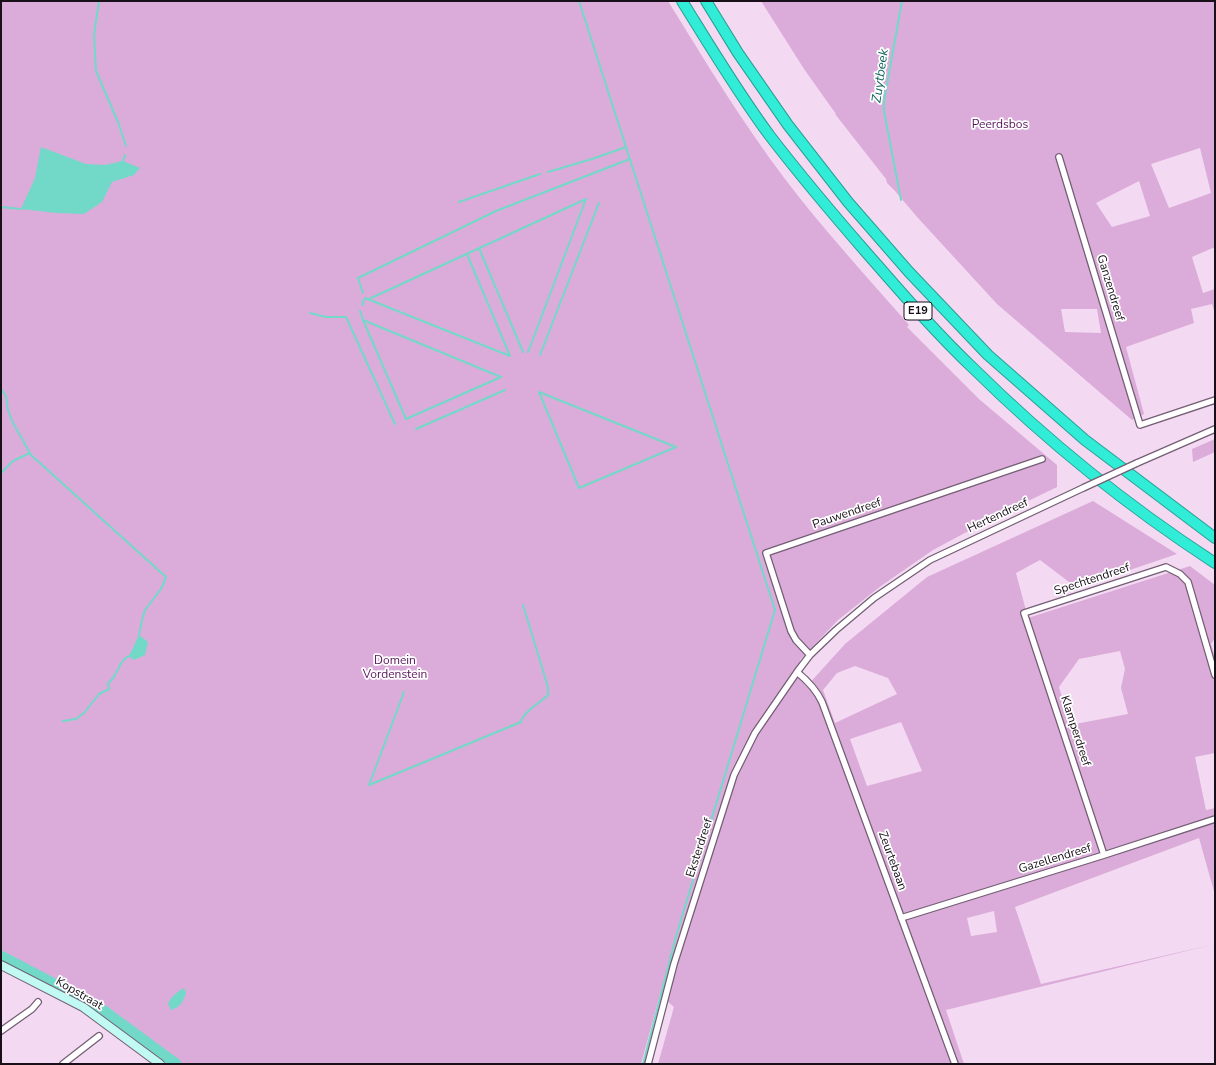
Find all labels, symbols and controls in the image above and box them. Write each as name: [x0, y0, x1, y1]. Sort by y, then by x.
water label: Zuytbeek: [870, 48, 892, 104]
park label: Peerdsbos: [972, 118, 1028, 132]
street label: Ganzendreef: [1093, 253, 1127, 323]
road number: E19: [904, 302, 932, 320]
street label: Pauwendreef: [811, 496, 883, 532]
street label: Hertendreef: [965, 496, 1031, 536]
street label: Spechtendreef: [1052, 561, 1132, 599]
park label: Domein Vordenstein: [363, 654, 427, 682]
street label: Klamperdreef: [1057, 694, 1093, 768]
street label: Eksterdreef: [684, 817, 716, 879]
street label: Zeurtebaan: [875, 830, 909, 892]
street label: Gazellendreef: [1017, 841, 1093, 877]
street label: Kopstraat: [53, 975, 105, 1013]

